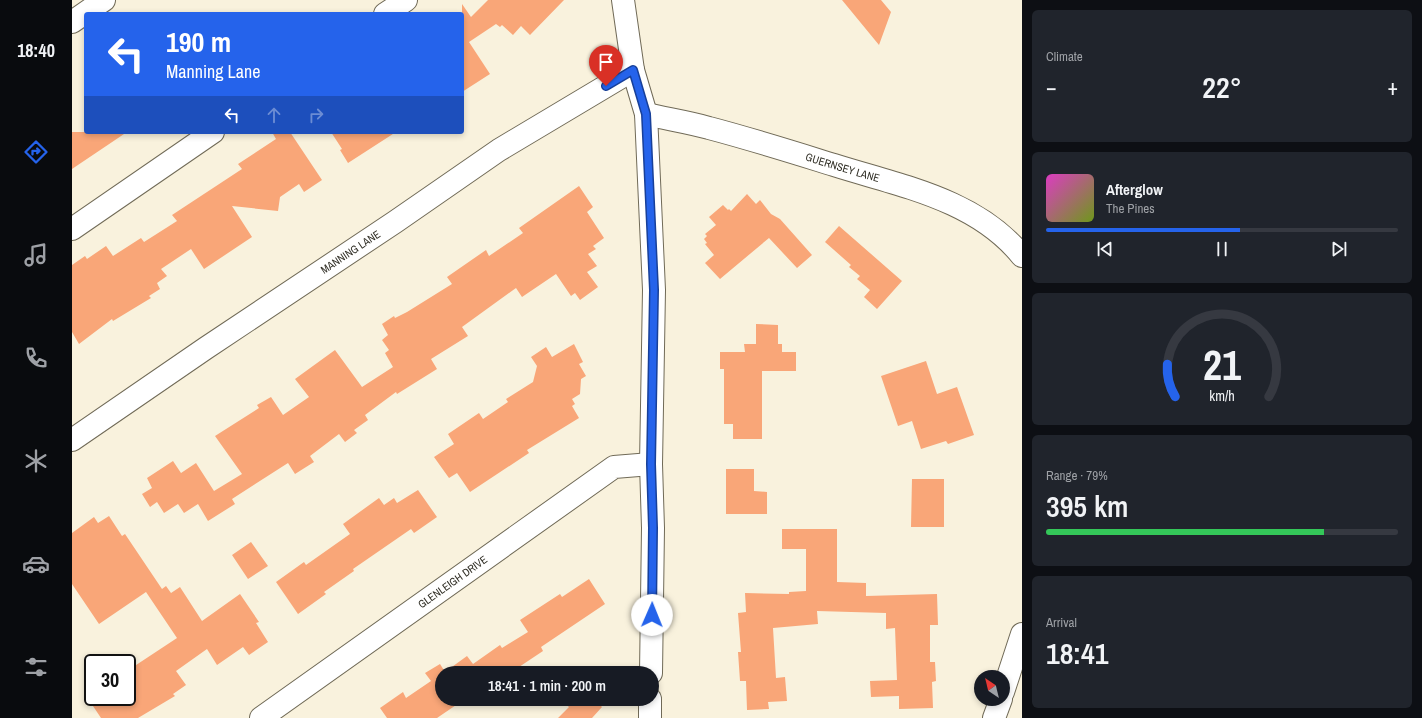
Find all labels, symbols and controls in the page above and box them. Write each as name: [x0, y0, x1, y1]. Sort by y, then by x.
text: 190 m: [166, 23, 231, 61]
icon: left: [100, 28, 152, 80]
text: 18:40: [17, 38, 55, 63]
pin: [589, 45, 623, 86]
text: Climate: [1046, 48, 1083, 65]
icon: arrive: [595, 51, 617, 73]
text: Manning Lane: [166, 59, 260, 84]
text: 22°: [1202, 67, 1242, 107]
text: −: [1046, 72, 1057, 102]
text: +: [1387, 72, 1398, 102]
icon: left: [221, 104, 243, 126]
icon: ahead: [263, 104, 285, 126]
icon: right: [305, 104, 327, 126]
icon: directions: [22, 138, 50, 166]
street label: GUERNSEY LANE: [804, 150, 881, 185]
text: Afterglow: [1106, 179, 1163, 200]
text: The Pines: [1106, 200, 1155, 217]
street label: MANNING LANE: [318, 227, 383, 277]
icon: previous: [1094, 238, 1116, 260]
icon: pause: [1211, 238, 1233, 260]
icon: next: [1328, 238, 1350, 260]
icon: music: [22, 241, 50, 269]
text: 21: [1203, 337, 1241, 393]
icon: phone: [22, 344, 50, 372]
text: km/h: [1209, 386, 1235, 405]
icon: climate: [22, 447, 50, 475]
text: Range · 79%: [1046, 467, 1108, 484]
text: 395 km: [1046, 486, 1128, 526]
icon: car: [22, 550, 50, 578]
street label: GLENLEIGH DRIVE: [415, 552, 490, 611]
position arrow: [631, 594, 673, 636]
text: Arrival: [1046, 614, 1077, 631]
text: 18:41: [1046, 633, 1108, 673]
icon: filters: [22, 653, 50, 681]
speed limit sign: 30: [84, 654, 136, 706]
north arrow: [974, 670, 1010, 706]
map controls: [974, 670, 1010, 706]
text: 18:41 · 1 min · 200 m: [488, 675, 606, 696]

